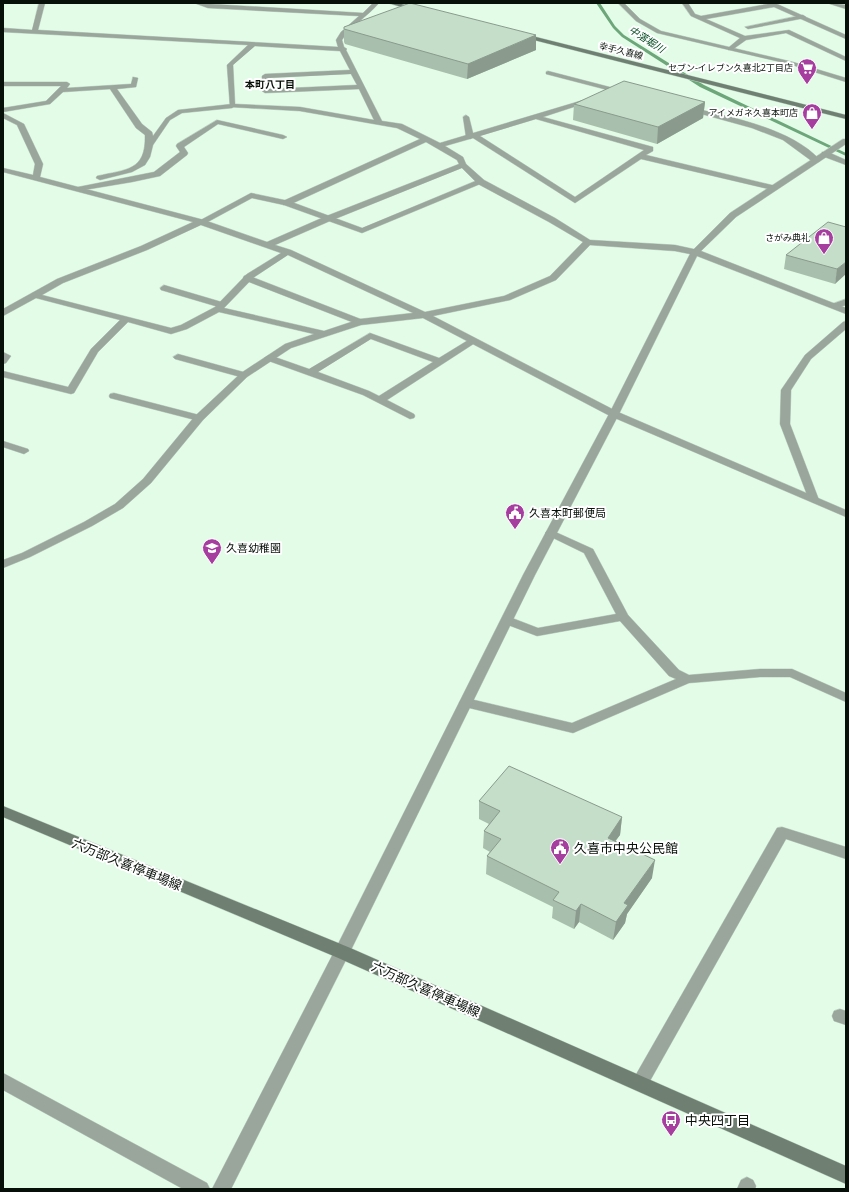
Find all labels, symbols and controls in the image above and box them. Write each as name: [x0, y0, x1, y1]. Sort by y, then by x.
water label: 中落堀川: [626, 22, 668, 56]
street label: 幸手久喜線: [598, 39, 645, 63]
supermarket icon: セブン-イレブン久喜北2丁目店: [796, 57, 818, 85]
place label: セブン-イレブン久喜北2丁目店: [668, 61, 793, 74]
district label: 本町八丁目: [244, 77, 295, 91]
shop icon: アイメガネ久喜本町店: [801, 102, 823, 130]
place label: アイメガネ久喜本町店: [708, 106, 798, 119]
shop icon: さがみ典礼: [813, 227, 835, 255]
place label: さがみ典礼: [765, 231, 810, 244]
public building icon: 久喜本町郵便局: [504, 502, 526, 530]
place label: 久喜本町郵便局: [529, 505, 606, 520]
school or university icon: 久喜幼稚園: [201, 537, 223, 565]
place label: 久喜幼稚園: [226, 540, 281, 555]
street label: 六万部久喜停車場線: [69, 834, 185, 894]
public building icon: 久喜市中央公民館: [549, 837, 571, 865]
place label: 久喜市中央公民館: [574, 839, 678, 857]
street label: 六万部久喜停車場線: [369, 957, 483, 1021]
bus stop icon: 中央四丁目: [660, 1109, 682, 1137]
place label: 中央四丁目: [685, 1111, 750, 1129]

